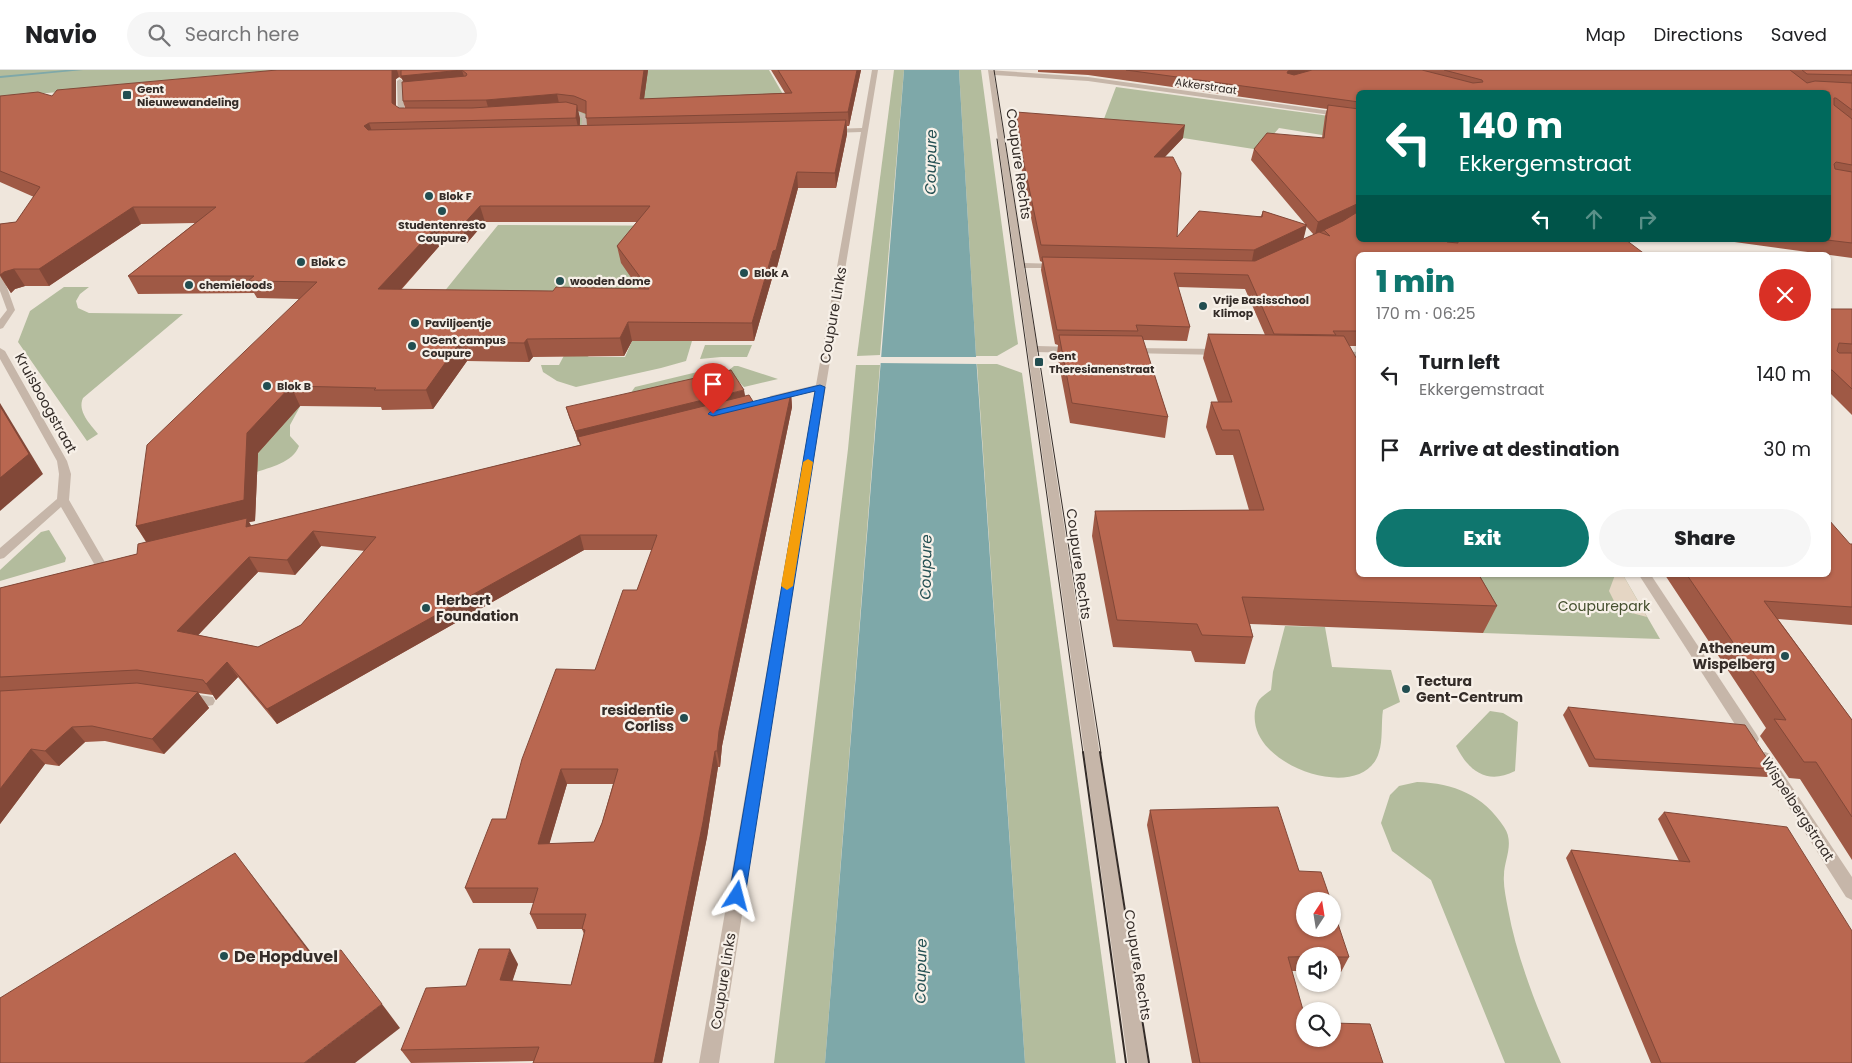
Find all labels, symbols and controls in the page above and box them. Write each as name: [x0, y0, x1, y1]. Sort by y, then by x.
search box: [127, 12, 477, 57]
text: Navio: [25, 18, 97, 51]
icon: search: [145, 21, 173, 49]
text: Search here: [185, 21, 299, 48]
text: Map: [1586, 22, 1625, 47]
text: Directions: [1653, 22, 1743, 47]
text: Saved: [1771, 22, 1827, 47]
street label: Akkerstraat: [1174, 74, 1238, 98]
place label: Gent Nieuwewandeling: [137, 81, 239, 110]
marker: Gent Nieuwewandeling: [121, 89, 133, 101]
text: 140 m: [1459, 101, 1563, 150]
street label: Coupure Rechts: [1001, 107, 1037, 221]
icon: left: [1376, 110, 1441, 175]
water label: Coupure: [919, 129, 942, 195]
text: Ekkergemstraat: [1459, 148, 1631, 179]
place label: Blok F: [439, 188, 472, 204]
marker: Blok F: [423, 190, 435, 202]
marker: Studentenresto Coupure: [436, 205, 448, 217]
icon: left: [1527, 205, 1555, 233]
icon: ahead: [1580, 205, 1608, 233]
icon: right: [1633, 205, 1661, 233]
place label: Studentenresto Coupure: [398, 217, 486, 246]
place label: Blok C: [311, 254, 346, 270]
marker: Blok C: [295, 256, 307, 268]
text: 1 min: [1376, 260, 1455, 303]
place label: Blok A: [754, 265, 789, 281]
street label: Coupure Links: [815, 265, 851, 365]
marker: Blok A: [738, 267, 750, 279]
button: close: [1759, 269, 1811, 321]
place label: wooden dome: [570, 273, 651, 289]
marker: wooden dome: [554, 275, 566, 287]
place label: chemieloods: [199, 277, 272, 293]
marker: chemieloods: [183, 279, 195, 291]
place label: Vrije Basisschool Klimop: [1213, 292, 1309, 321]
marker: Vrije Basisschool Klimop: [1197, 300, 1209, 312]
text: 170 m · 06:25: [1376, 302, 1475, 325]
place label: Paviljoentje: [425, 315, 492, 331]
marker: Paviljoentje: [409, 317, 421, 329]
place label: UGent campus Coupure: [422, 332, 506, 361]
marker: UGent campus Coupure: [406, 340, 418, 352]
place label: Gent Theresianenstraat: [1049, 348, 1155, 377]
street label: Kruisboogstraat: [10, 349, 82, 457]
text: Turn left: [1419, 349, 1500, 376]
marker: Gent Theresianenstraat: [1033, 356, 1045, 368]
icon: left: [1376, 361, 1404, 389]
text: 140 m: [1756, 361, 1811, 388]
pin: [692, 363, 734, 414]
icon: arrive: [699, 370, 727, 398]
place label: Blok B: [277, 378, 311, 394]
text: Ekkergemstraat: [1419, 378, 1544, 401]
marker: Blok B: [261, 380, 273, 392]
icon: arrive: [1376, 436, 1404, 464]
text: Arrive at destination: [1419, 436, 1620, 463]
text: 30 m: [1763, 436, 1811, 463]
street label: Coupure Rechts: [1061, 507, 1097, 621]
button: Exit: [1376, 509, 1589, 567]
button: Share: [1599, 509, 1811, 567]
water label: Coupure: [914, 534, 937, 600]
place label: Herbert Foundation: [436, 590, 519, 626]
park label: Coupurepark: [1558, 596, 1651, 616]
marker: Herbert Foundation: [420, 602, 432, 614]
place label: Atheneum Wispelberg: [1692, 638, 1775, 674]
marker: Atheneum Wispelberg: [1779, 650, 1791, 662]
place label: Tectura Gent-Centrum: [1416, 671, 1523, 707]
marker: Tectura Gent-Centrum: [1400, 683, 1412, 695]
place label: residentie Corliss: [601, 700, 674, 736]
marker: residentie Corliss: [678, 712, 690, 724]
street label: Wispelbergstraat: [1757, 753, 1839, 865]
position arrow: [710, 869, 762, 921]
north arrow: [1296, 892, 1341, 938]
map controls: [1296, 892, 1341, 1047]
street label: Coupure Rechts: [1119, 908, 1157, 1022]
street label: Coupure Links: [705, 931, 741, 1031]
water label: Coupure: [909, 938, 932, 1004]
place label: De Hopduvel: [234, 945, 338, 968]
button: sound: [1296, 947, 1341, 992]
marker: De Hopduvel: [218, 950, 230, 962]
button: search: [1296, 1002, 1341, 1047]

